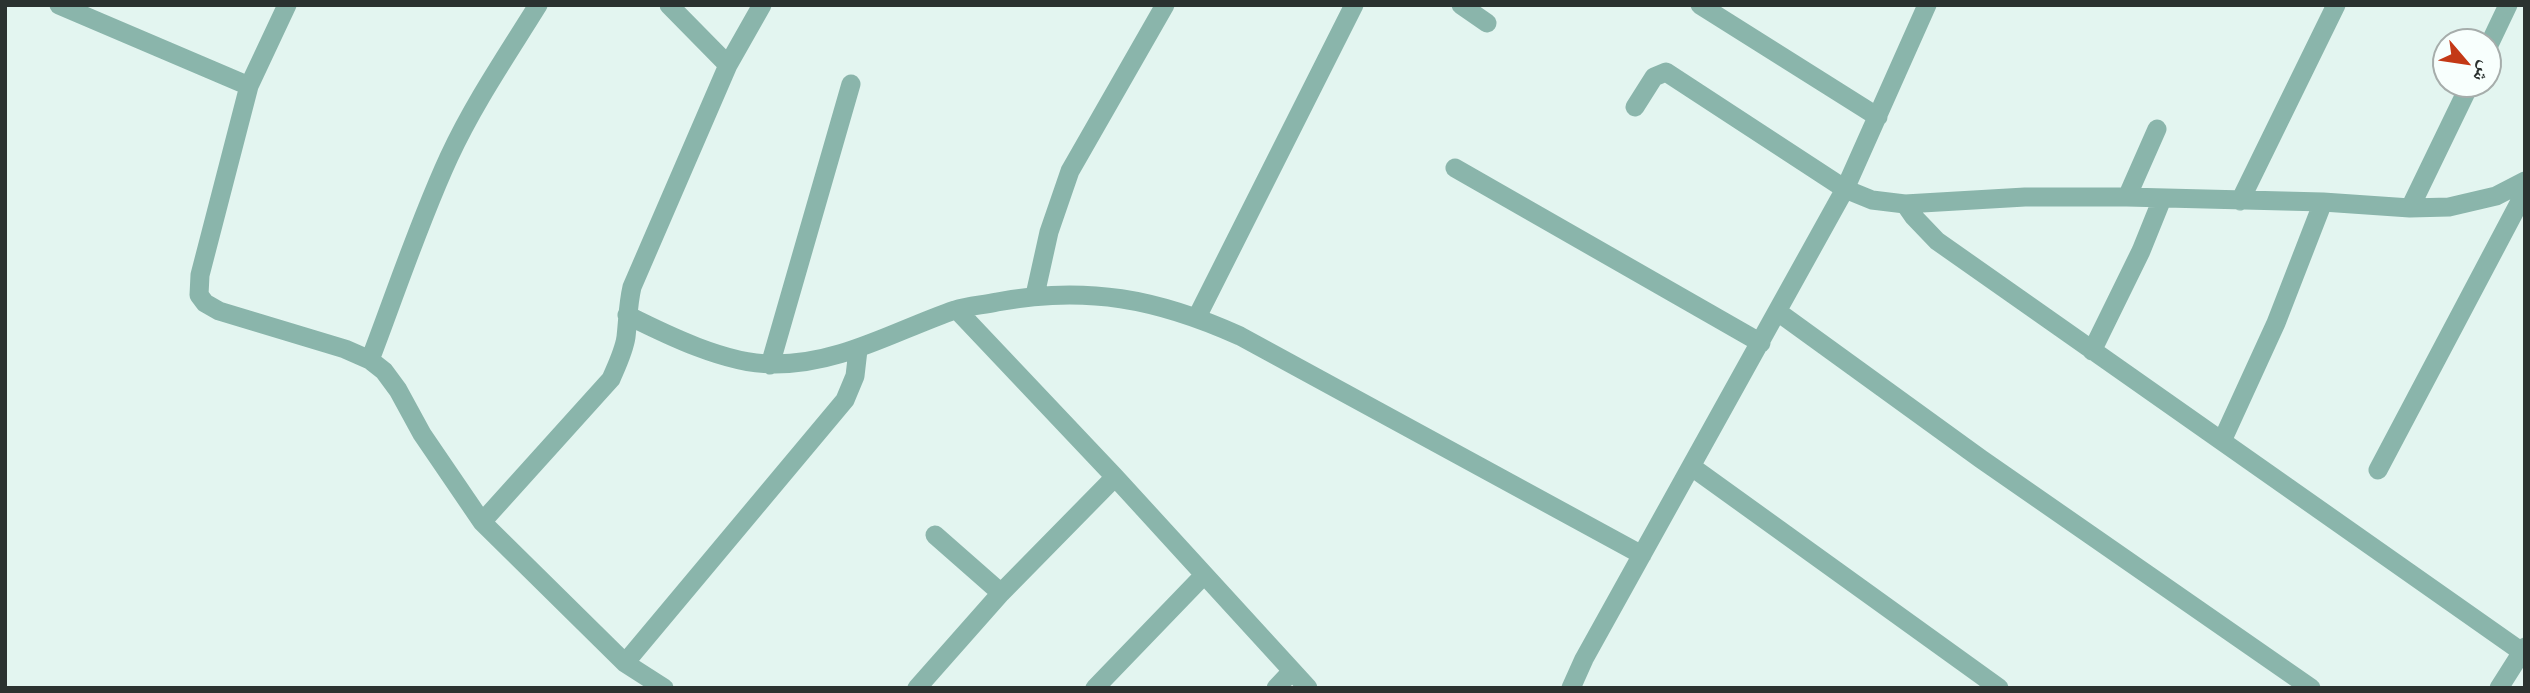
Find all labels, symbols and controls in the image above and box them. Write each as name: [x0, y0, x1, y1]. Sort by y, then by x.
north arrow: [2432, 28, 2502, 98]
text: ش: [2467, 57, 2500, 87]

